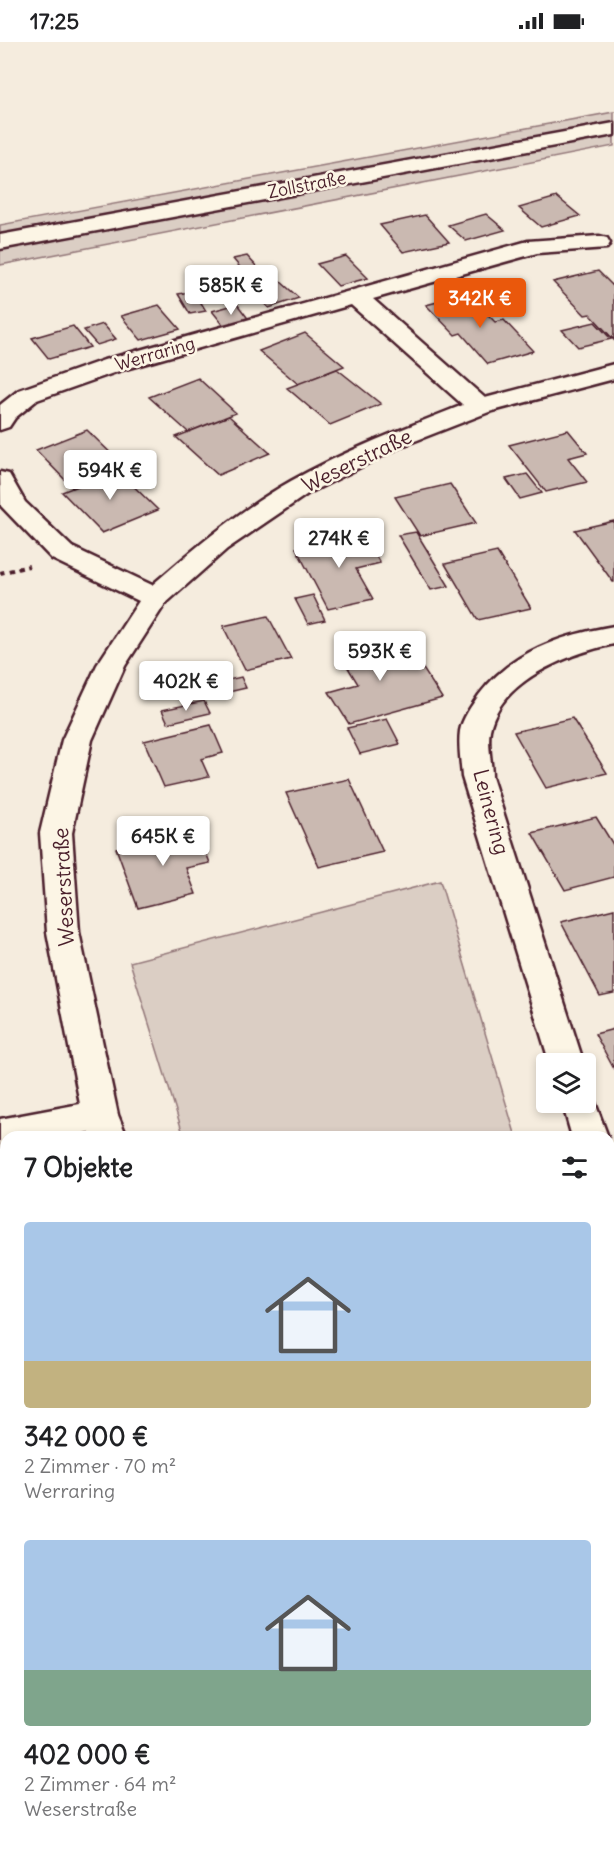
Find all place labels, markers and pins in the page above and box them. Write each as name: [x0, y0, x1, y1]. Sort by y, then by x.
pin: 585K €: [182, 265, 280, 316]
pin: 342K €: [431, 278, 529, 329]
pin: 594K €: [61, 450, 159, 501]
pin: 274K €: [290, 518, 388, 569]
pin: 593K €: [331, 631, 429, 682]
pin: 402K €: [137, 661, 235, 712]
pin: 645K €: [114, 816, 212, 867]

